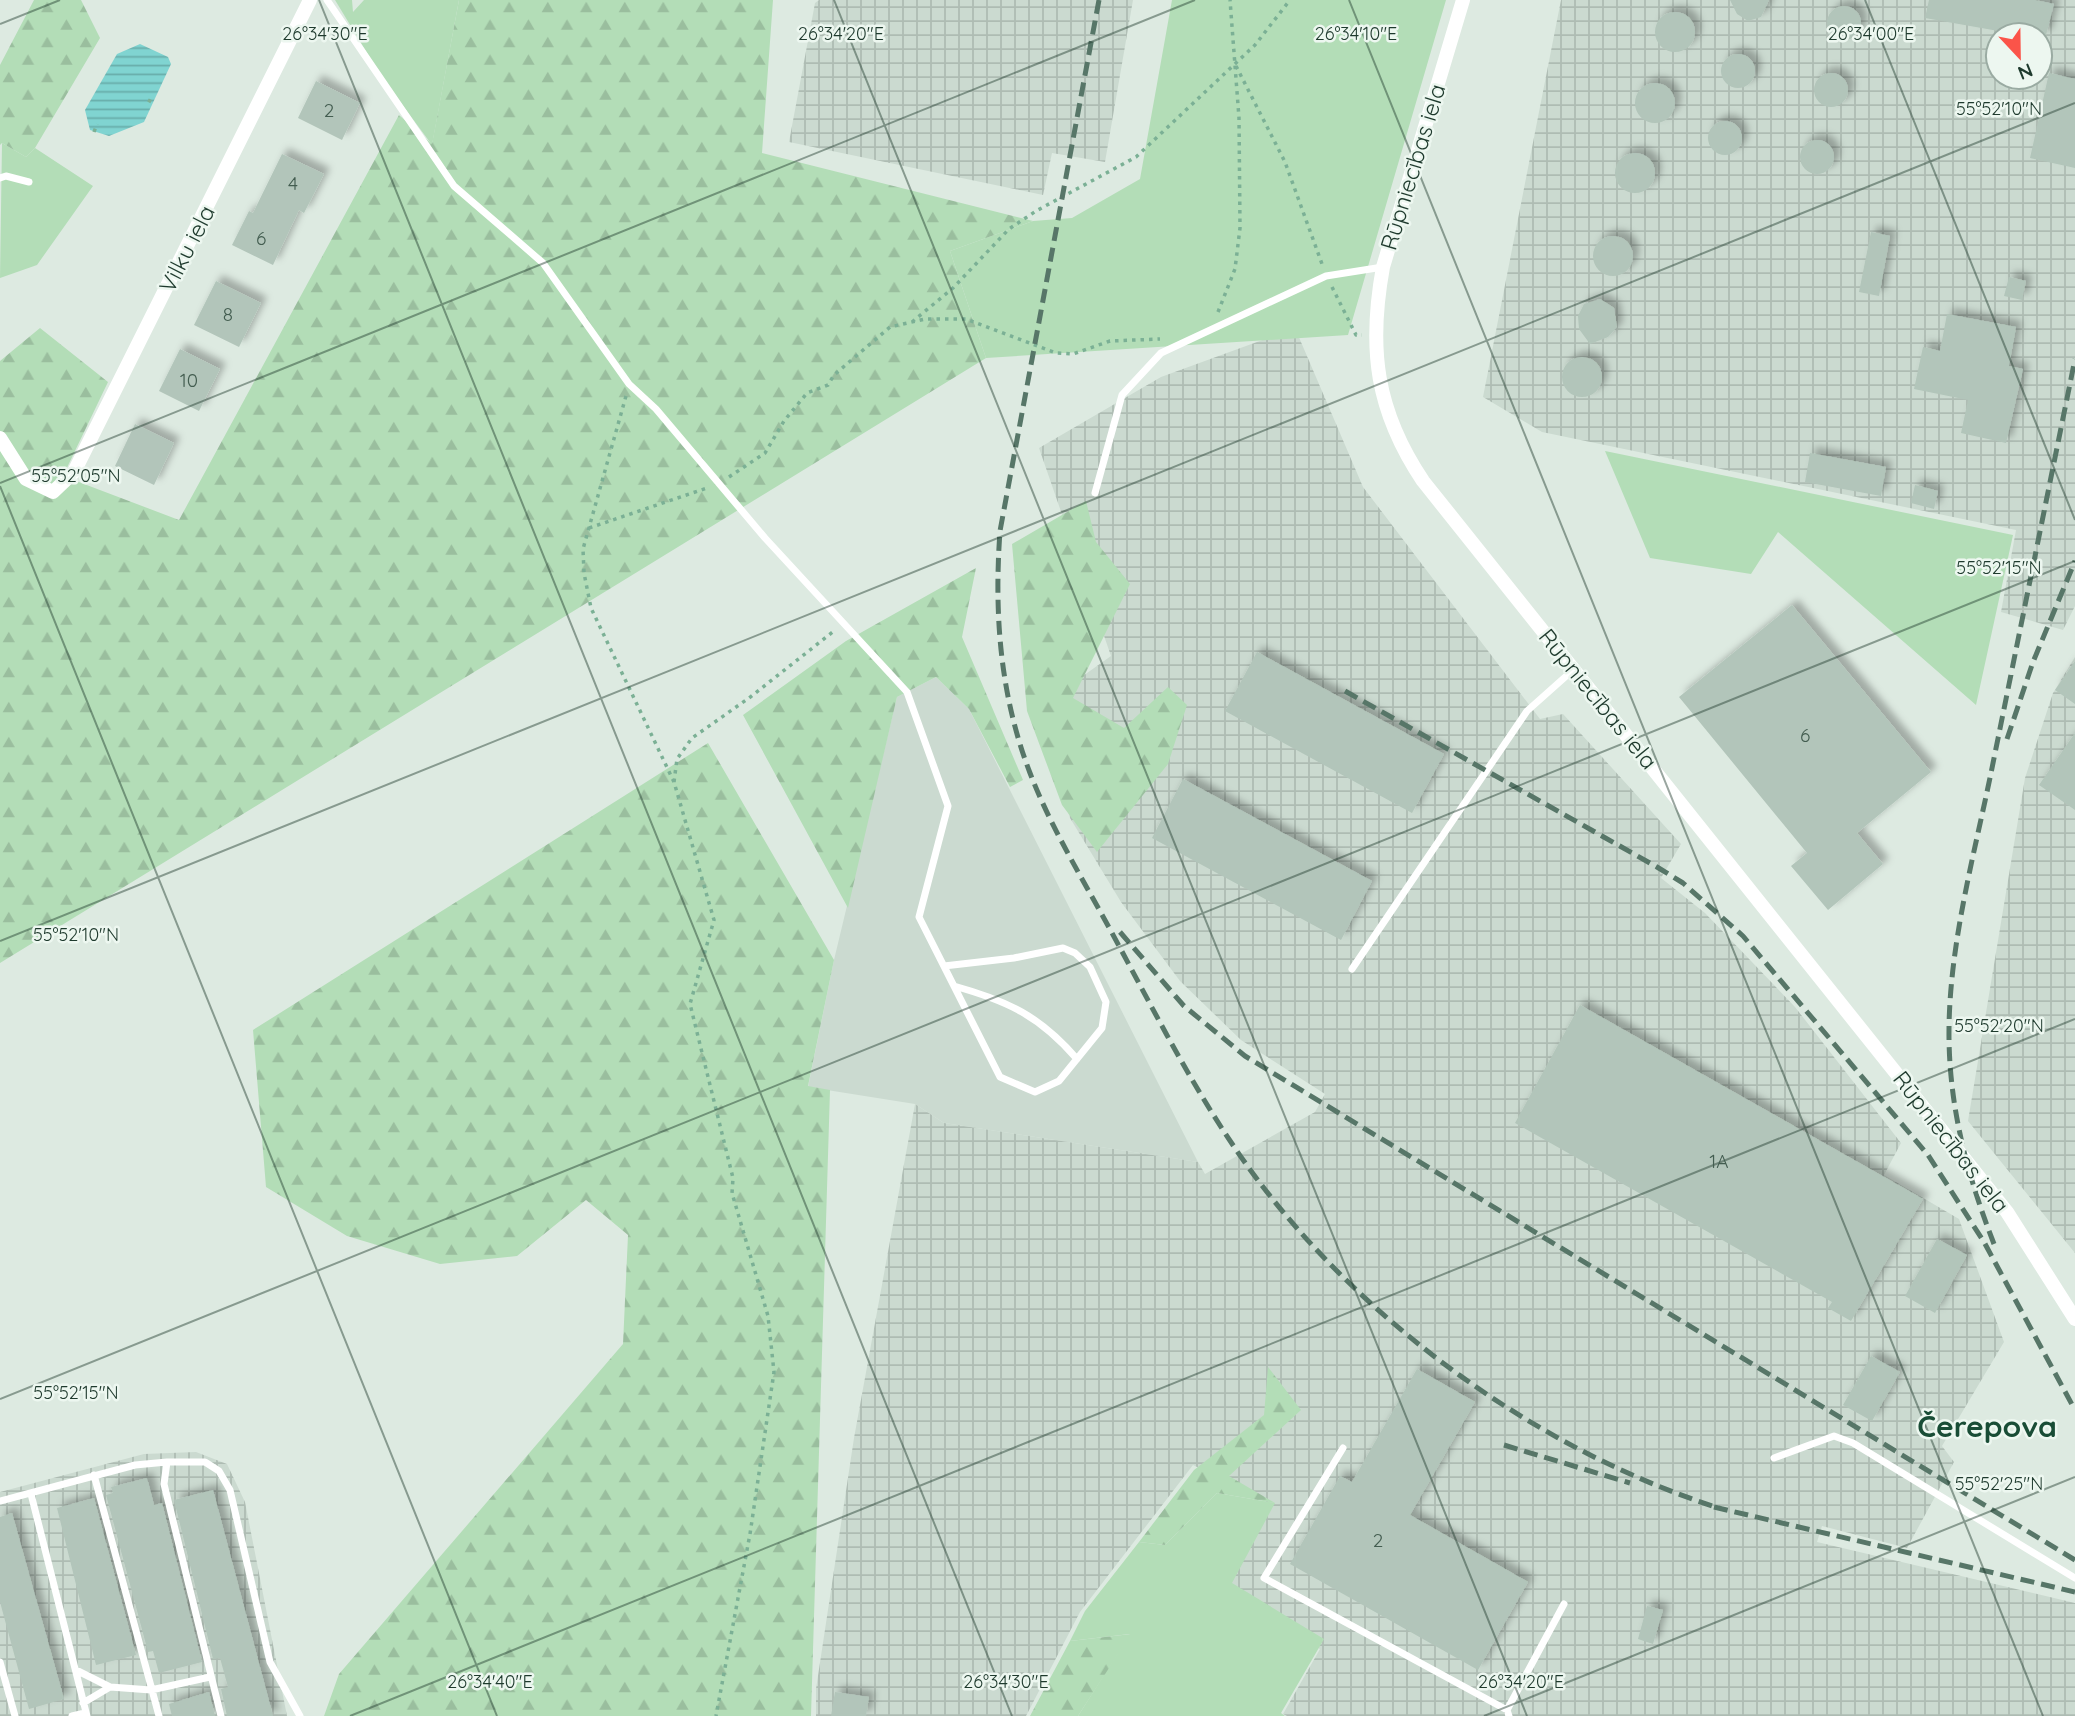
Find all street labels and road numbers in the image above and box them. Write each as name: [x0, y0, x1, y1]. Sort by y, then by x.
street label: Rūpniecības iela: [1373, 80, 1452, 253]
street label: Vilku iela: [152, 200, 221, 297]
street label: Rūpniecības iela: [1533, 623, 1664, 775]
street label: Rūpniecības iela: [1887, 1065, 2016, 1219]

